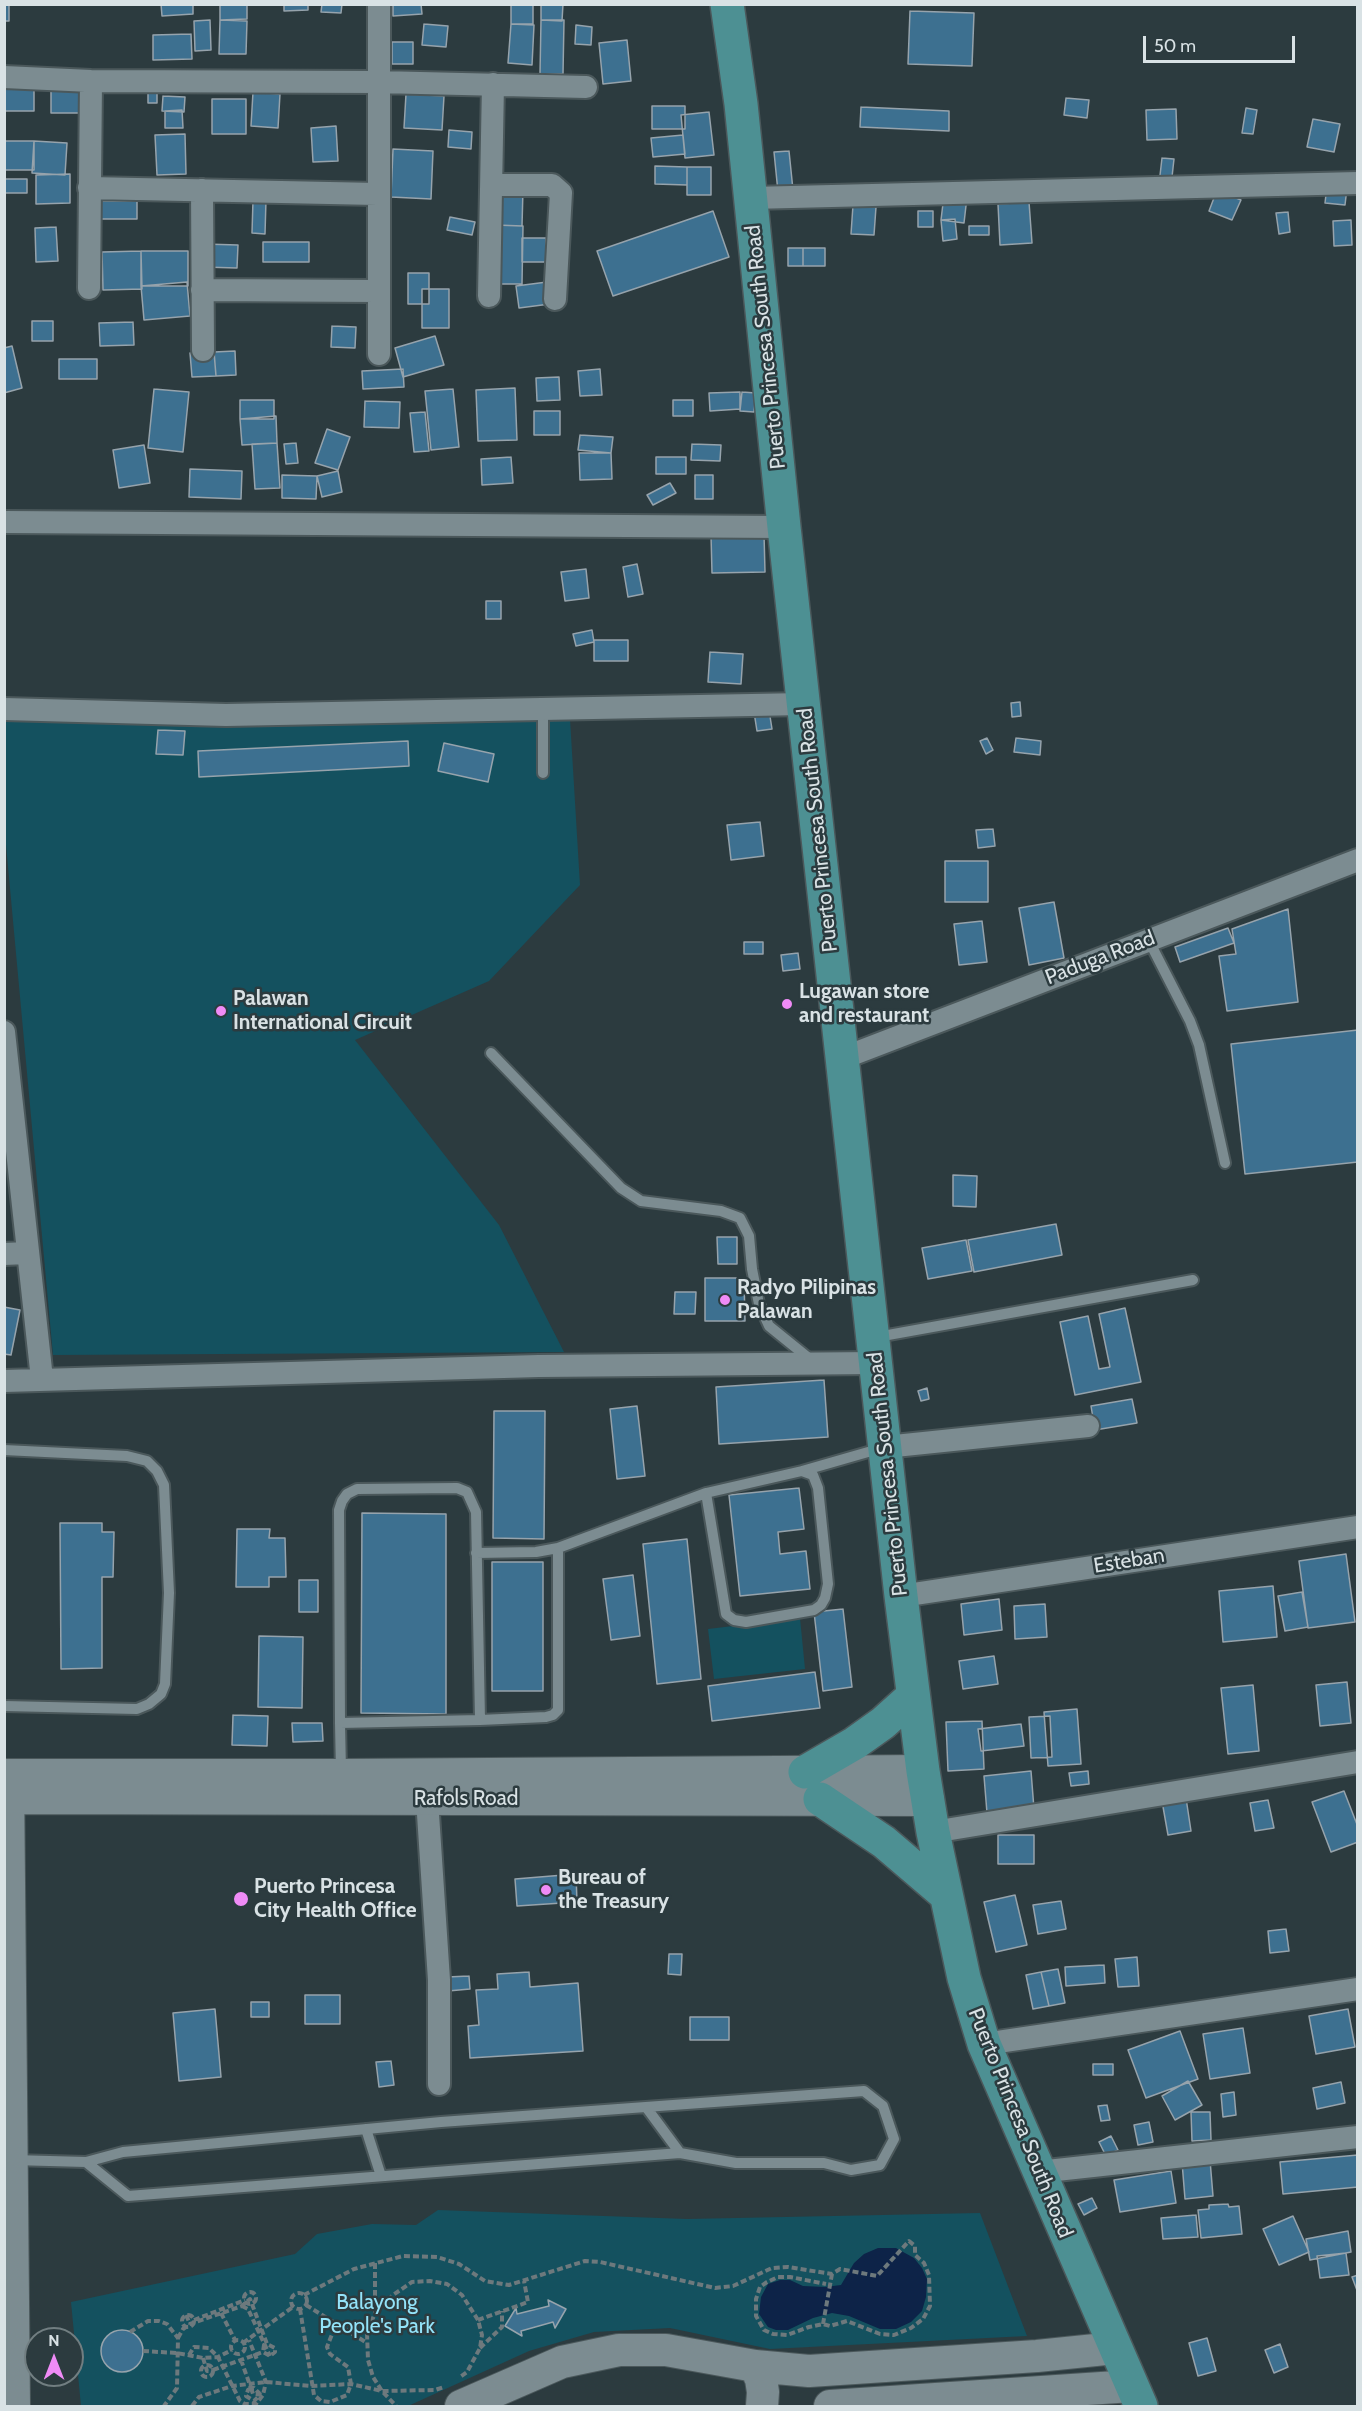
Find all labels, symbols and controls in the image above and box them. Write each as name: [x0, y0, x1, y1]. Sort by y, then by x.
scale bar: [1146, 24, 1298, 62]
text: 50 m: [1154, 35, 1196, 57]
street label: Puerto Princesa South Road: [741, 224, 791, 470]
street label: Puerto Princesa South Road: [793, 707, 843, 953]
street label: Paduga Road: [1042, 926, 1158, 990]
place label: Lugawan store and restaurant: [799, 979, 929, 1029]
place label: Palawan International Circuit: [233, 986, 412, 1036]
marker: Lugawan store and restaurant: [780, 997, 794, 1011]
marker: Palawan International Circuit: [214, 1004, 228, 1018]
place label: Radyo Pilipinas Palawan: [737, 1275, 876, 1325]
marker: Radyo Pilipinas Palawan: [718, 1293, 732, 1307]
street label: Puerto Princesa South Road: [863, 1351, 913, 1597]
street label: Esteban: [1092, 1543, 1166, 1579]
street label: Rafols Road: [414, 1786, 518, 1812]
place label: Bureau of the Treasury: [558, 1865, 669, 1915]
place label: Puerto Princesa City Health Office: [254, 1874, 416, 1924]
marker: Bureau of the Treasury: [539, 1883, 553, 1897]
marker: Puerto Princesa City Health Office: [232, 1890, 250, 1908]
street label: Puerto Princesa South Road: [962, 2005, 1078, 2241]
park label: Balayong People's Park: [319, 2290, 435, 2340]
north arrow: [24, 2327, 84, 2387]
text: N: [48, 2331, 60, 2350]

